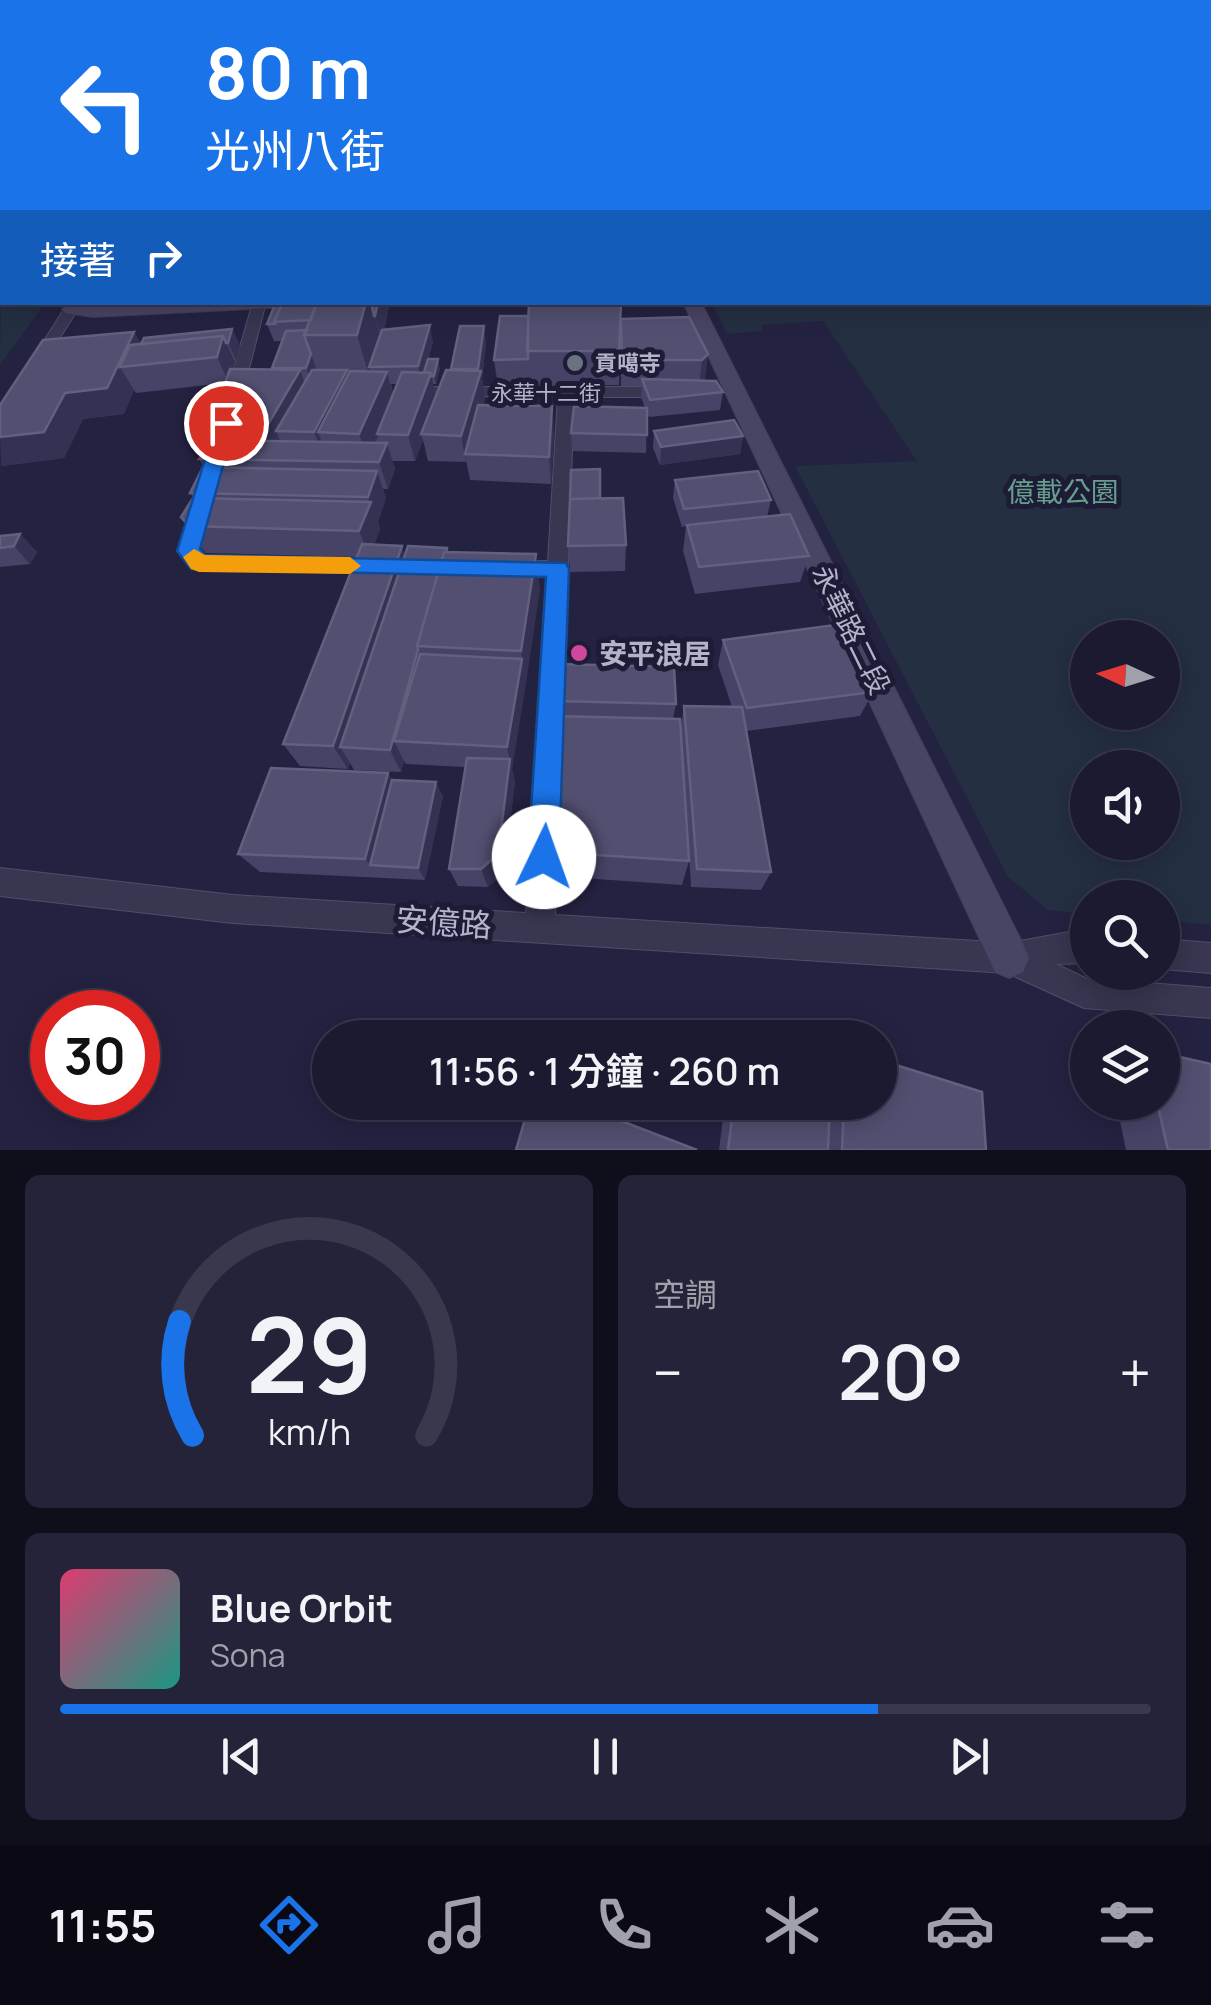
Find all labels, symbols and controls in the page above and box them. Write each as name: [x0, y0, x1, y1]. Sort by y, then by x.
text: 80 m: [205, 24, 371, 120]
icon: left: [40, 40, 170, 170]
text: 光州八街: [205, 119, 385, 181]
icon: right: [136, 230, 191, 285]
text: 接著: [40, 233, 116, 285]
place label: 貢噶寺: [595, 348, 661, 378]
marker: 貢噶寺: [564, 352, 586, 374]
street label: 永華十二街: [491, 378, 601, 408]
pin: [184, 381, 269, 466]
icon: arrive: [199, 396, 254, 451]
park label: 億載公園: [1007, 472, 1119, 510]
street label: 永華路二段: [804, 558, 900, 700]
north arrow: [1070, 620, 1180, 730]
map controls: [1070, 620, 1180, 1120]
place label: 安平浪居: [599, 634, 711, 672]
marker: 安平浪居: [568, 642, 590, 664]
button: sound: [1070, 750, 1180, 860]
position arrow: [492, 805, 596, 909]
button: search: [1070, 880, 1180, 990]
street label: 安億路: [395, 897, 493, 947]
speed limit sign: 30: [30, 990, 160, 1120]
button: layers: [1070, 1010, 1180, 1120]
text: 11:56 · 1 分鐘 · 260 m: [429, 1044, 780, 1096]
text: 空調: [653, 1272, 717, 1316]
text: 29: [246, 1282, 372, 1424]
text: 20°: [838, 1320, 964, 1423]
text: −: [653, 1334, 683, 1410]
text: +: [1119, 1334, 1151, 1410]
text: km/h: [267, 1407, 351, 1456]
text: Blue Orbit: [210, 1581, 393, 1633]
text: Sona: [210, 1633, 285, 1677]
icon: previous: [214, 1729, 269, 1784]
icon: pause: [578, 1729, 633, 1784]
icon: next: [942, 1729, 997, 1784]
icon: directions: [254, 1890, 324, 1960]
icon: music: [422, 1890, 492, 1960]
icon: phone: [589, 1890, 659, 1960]
icon: climate: [757, 1890, 827, 1960]
icon: car: [925, 1890, 995, 1960]
icon: filters: [1092, 1890, 1162, 1960]
text: 11:55: [49, 1894, 156, 1956]

